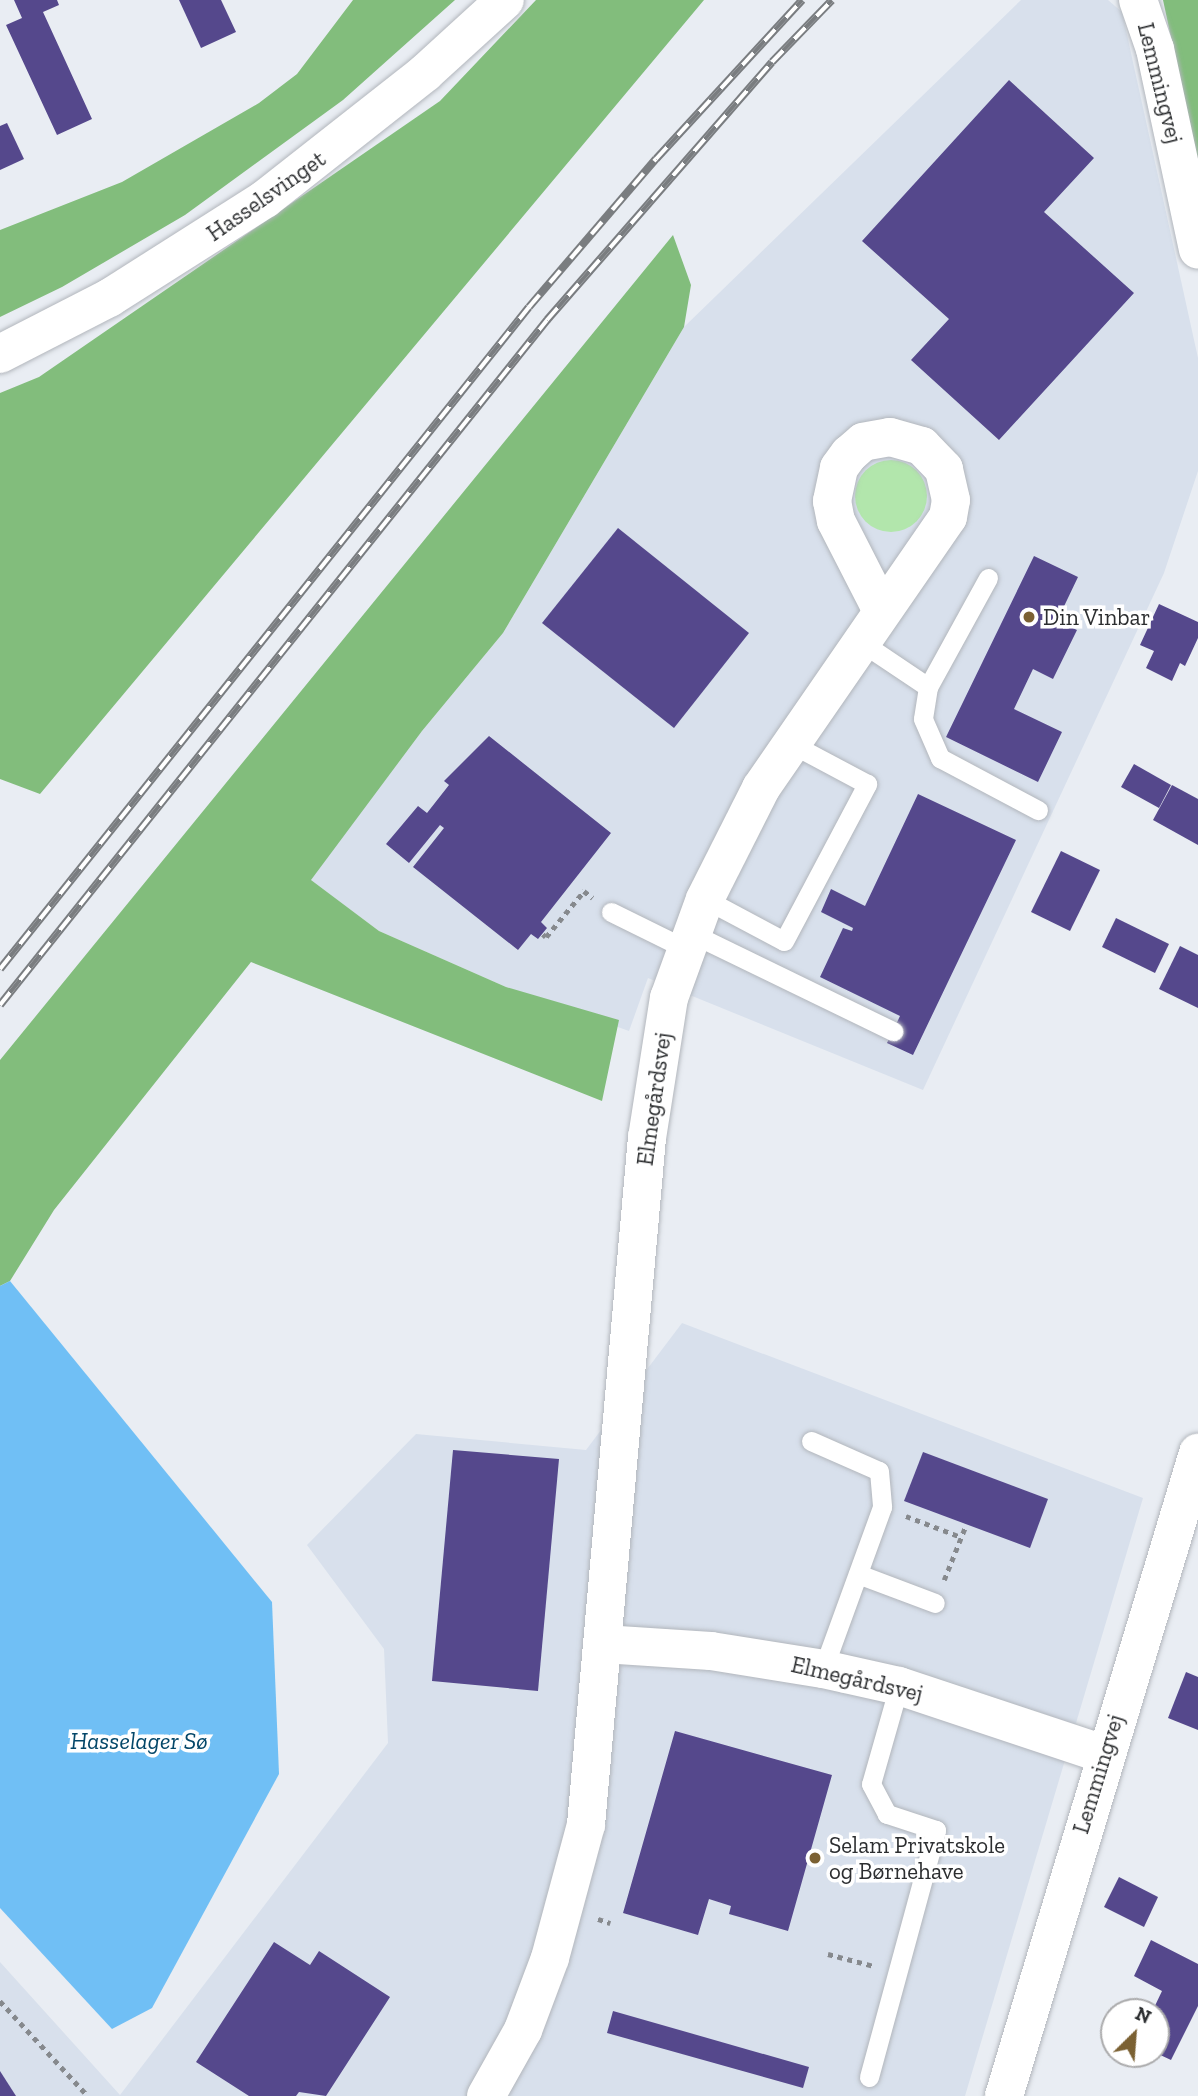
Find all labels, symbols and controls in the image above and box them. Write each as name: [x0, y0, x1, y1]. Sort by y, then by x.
street label: Lemmingvej: [1132, 20, 1188, 146]
street label: Hasselsvinget: [201, 145, 331, 247]
place label: Din Vinbar: [1043, 603, 1151, 631]
marker: Din Vinbar: [1021, 609, 1037, 625]
street label: Elmegårdsvej: [631, 1031, 677, 1167]
street label: Elmegårdsvej: [788, 1650, 926, 1708]
street label: Lemmingvej: [1067, 1711, 1129, 1837]
water label: Hasselager Sø: [70, 1727, 208, 1755]
place label: Selam Privatskole og Børnehave: [829, 1831, 1005, 1885]
marker: Selam Privatskole og Børnehave: [807, 1850, 823, 1866]
north arrow: [1100, 1998, 1170, 2068]
text: N: [1132, 2002, 1155, 2029]

